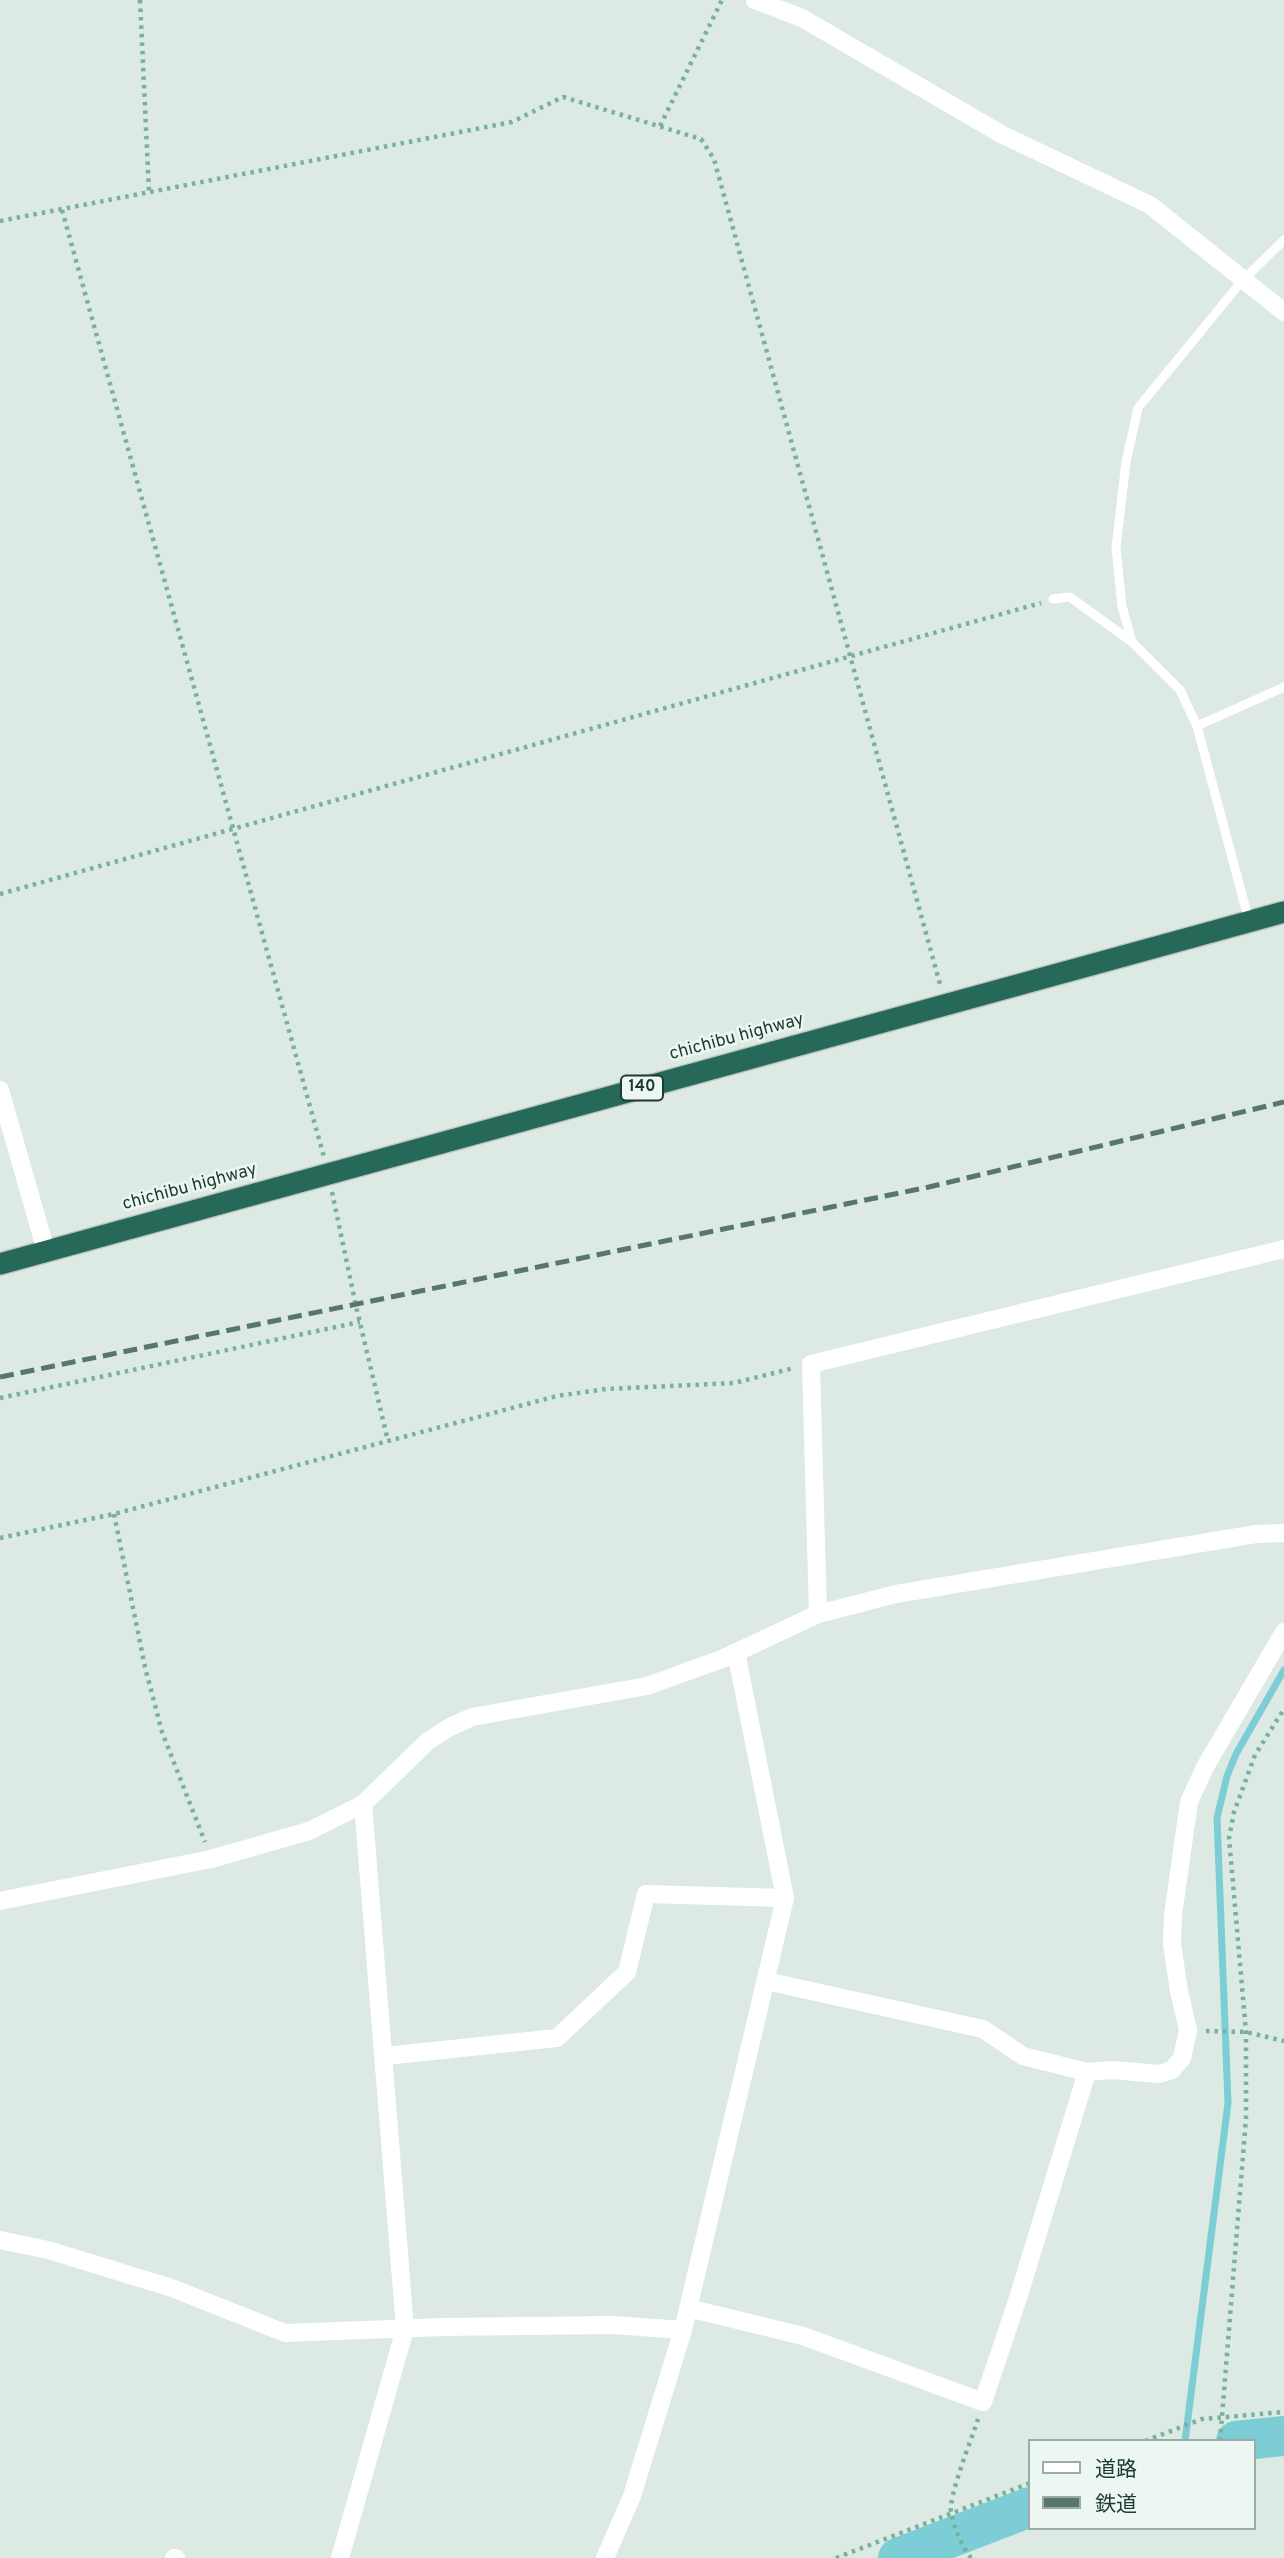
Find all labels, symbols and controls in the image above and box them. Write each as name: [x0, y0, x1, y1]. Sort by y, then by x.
street label: chichibu highway: [667, 1010, 807, 1066]
road number: 140: [621, 1076, 663, 1100]
street label: chichibu highway: [120, 1160, 260, 1216]
legend: [1028, 2439, 1256, 2530]
text: 道路: [1095, 2457, 1137, 2484]
text: 鉄道: [1095, 2492, 1137, 2519]

